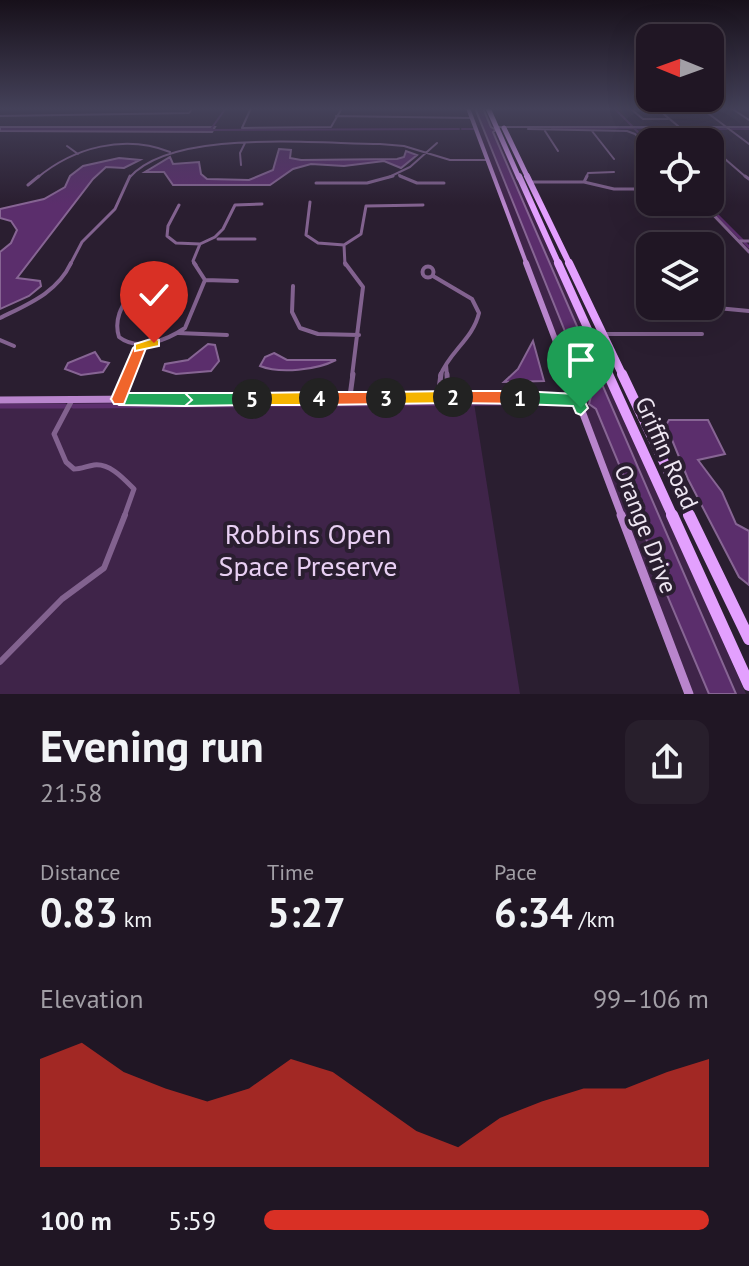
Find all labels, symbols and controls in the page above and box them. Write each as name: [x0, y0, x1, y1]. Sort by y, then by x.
north arrow: [636, 24, 724, 112]
map controls: [636, 24, 724, 320]
button: locate: [636, 128, 724, 216]
button: layers: [636, 232, 724, 320]
pin: [120, 261, 188, 343]
icon: check: [132, 273, 176, 317]
pin: [547, 326, 615, 408]
icon: arrive: [559, 338, 603, 382]
pin: 2: [433, 377, 473, 417]
pin: 4: [299, 378, 339, 418]
pin: 3: [366, 378, 406, 418]
pin: 1: [500, 378, 540, 418]
pin: 5: [232, 379, 272, 419]
text: 2: [447, 383, 459, 411]
text: 4: [313, 384, 325, 412]
text: 3: [380, 384, 392, 412]
text: 1: [514, 384, 526, 412]
text: 5: [246, 385, 258, 413]
street label: Griffin Road: [628, 392, 706, 514]
street label: Orange Drive: [607, 460, 685, 598]
park label: Robbins Open Space Preserve: [219, 515, 397, 584]
text: Evening run: [40, 717, 264, 774]
button: share: [625, 720, 709, 804]
text: 21:58: [40, 776, 102, 809]
text: Distance: [40, 858, 121, 886]
text: Time: [267, 858, 314, 886]
text: Pace: [494, 858, 537, 886]
text: 0.83: [40, 886, 118, 938]
text: 5:27: [267, 886, 346, 938]
text: 6:34: [494, 886, 573, 938]
text: km: [118, 905, 152, 933]
text: /km: [573, 905, 615, 933]
text: Elevation: [40, 982, 144, 1015]
text: 99–106 m: [593, 982, 709, 1015]
text: 100 m: [40, 1204, 112, 1237]
text: 5:59: [168, 1204, 216, 1237]

